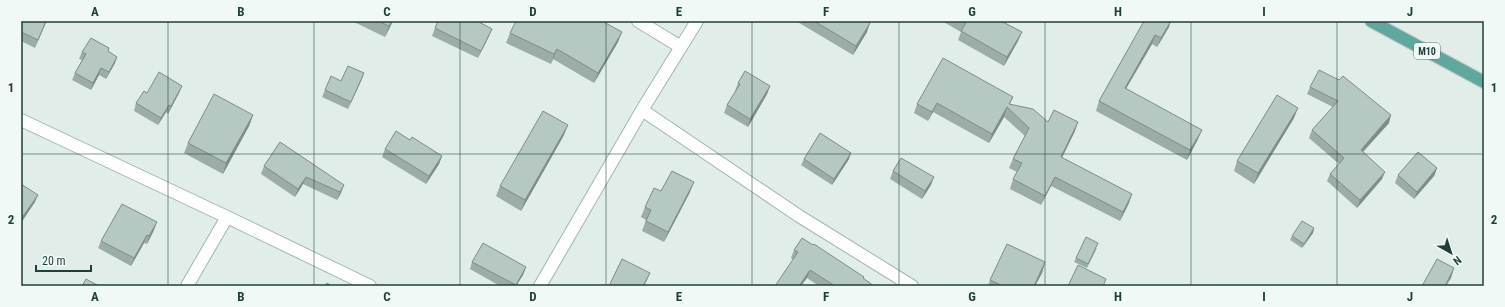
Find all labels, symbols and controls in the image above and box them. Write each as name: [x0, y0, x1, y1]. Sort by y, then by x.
text: A: [91, 4, 99, 19]
text: B: [237, 4, 245, 19]
text: C: [383, 4, 391, 19]
text: D: [529, 4, 537, 19]
text: E: [676, 4, 683, 19]
text: F: [823, 4, 829, 19]
text: G: [968, 4, 976, 19]
text: H: [1114, 4, 1122, 19]
text: I: [1262, 4, 1266, 19]
text: J: [1407, 4, 1413, 19]
road number: M10: [1414, 43, 1440, 59]
text: 1: [8, 80, 14, 95]
text: 1: [1491, 80, 1497, 95]
text: 2: [8, 212, 15, 227]
text: 2: [1491, 212, 1498, 227]
north arrow: [1431, 233, 1471, 273]
scale bar: [36, 247, 91, 273]
text: N: [1450, 253, 1464, 268]
text: 20 m: [42, 254, 66, 268]
text: A: [91, 289, 99, 304]
text: B: [237, 289, 245, 304]
text: C: [383, 289, 391, 304]
text: D: [529, 289, 537, 304]
text: E: [676, 289, 683, 304]
text: F: [823, 289, 829, 304]
text: G: [968, 289, 976, 304]
text: H: [1114, 289, 1122, 304]
text: I: [1262, 289, 1266, 304]
text: J: [1407, 289, 1413, 304]

